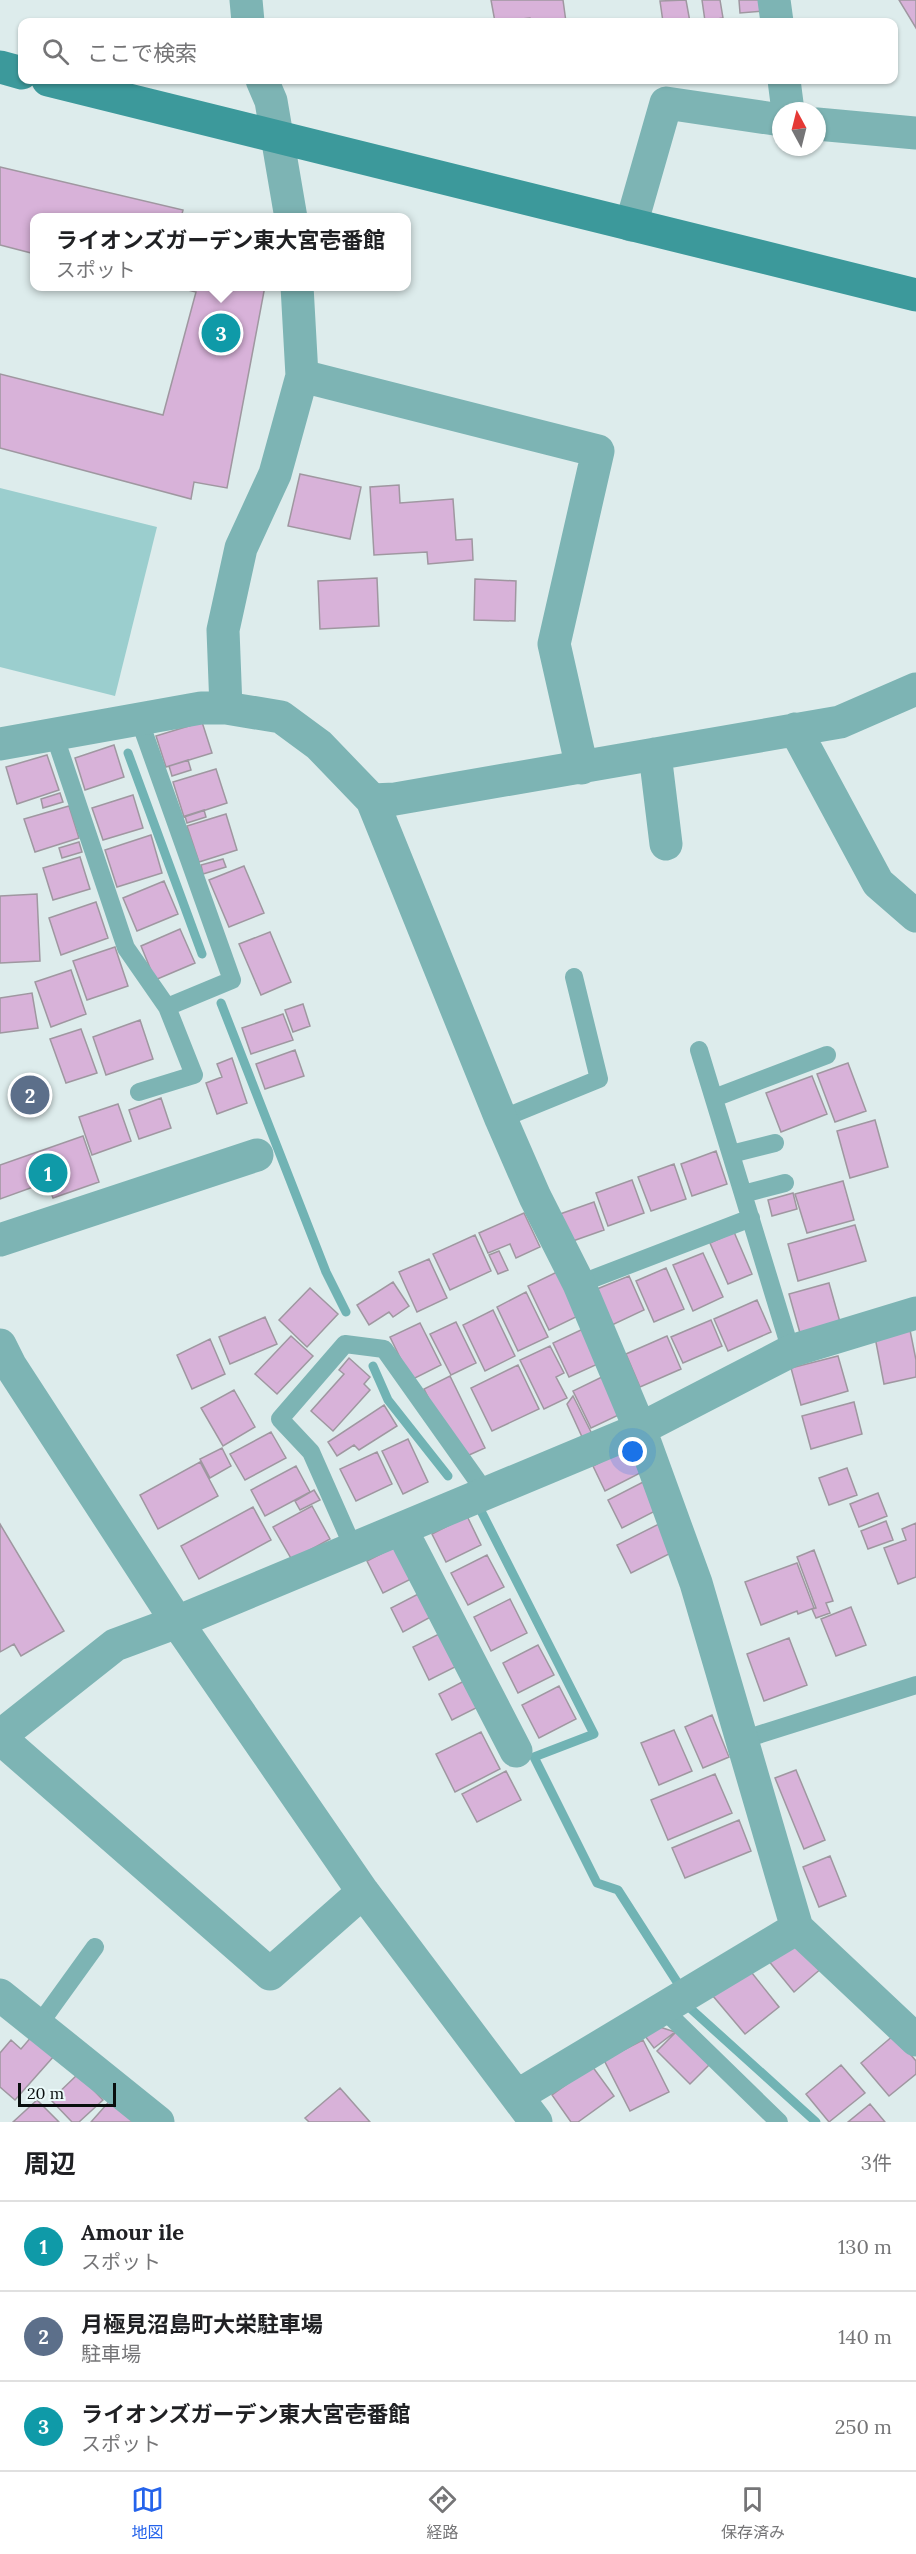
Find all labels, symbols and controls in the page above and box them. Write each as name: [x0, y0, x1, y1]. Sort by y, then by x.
search box: [18, 18, 898, 84]
icon: search: [39, 35, 72, 68]
text: ここで検索: [87, 39, 197, 67]
north arrow: [772, 102, 826, 156]
popup: [30, 213, 411, 291]
text: ライオンズガーデン東大宮壱番館: [56, 226, 385, 254]
text: スポット: [56, 257, 136, 282]
pin: 3: [202, 310, 240, 356]
pin: 2: [10, 1072, 50, 1118]
pin: 1: [28, 1150, 68, 1196]
your location: [618, 1437, 647, 1466]
scale bar: [18, 2080, 116, 2108]
text: 20 m: [27, 2083, 64, 2103]
text: 周辺: [24, 2147, 76, 2180]
text: 3件: [861, 2150, 892, 2175]
text: Amour ile: [81, 2218, 184, 2246]
text: 1: [39, 2234, 48, 2259]
text: 130 m: [838, 2234, 892, 2259]
text: スポット: [81, 2249, 161, 2274]
text: 月極見沼島町大栄駐車場: [81, 2310, 323, 2338]
text: 2: [38, 2324, 49, 2349]
text: 140 m: [838, 2324, 892, 2349]
text: 駐車場: [81, 2341, 141, 2366]
text: ライオンズガーデン東大宮壱番館: [81, 2400, 411, 2428]
text: 3: [38, 2414, 49, 2439]
text: 250 m: [835, 2414, 892, 2439]
text: スポット: [81, 2431, 161, 2456]
tab: 地図: [131, 2483, 164, 2543]
tab: 経路: [426, 2483, 459, 2543]
tab: 保存済み: [721, 2483, 785, 2543]

